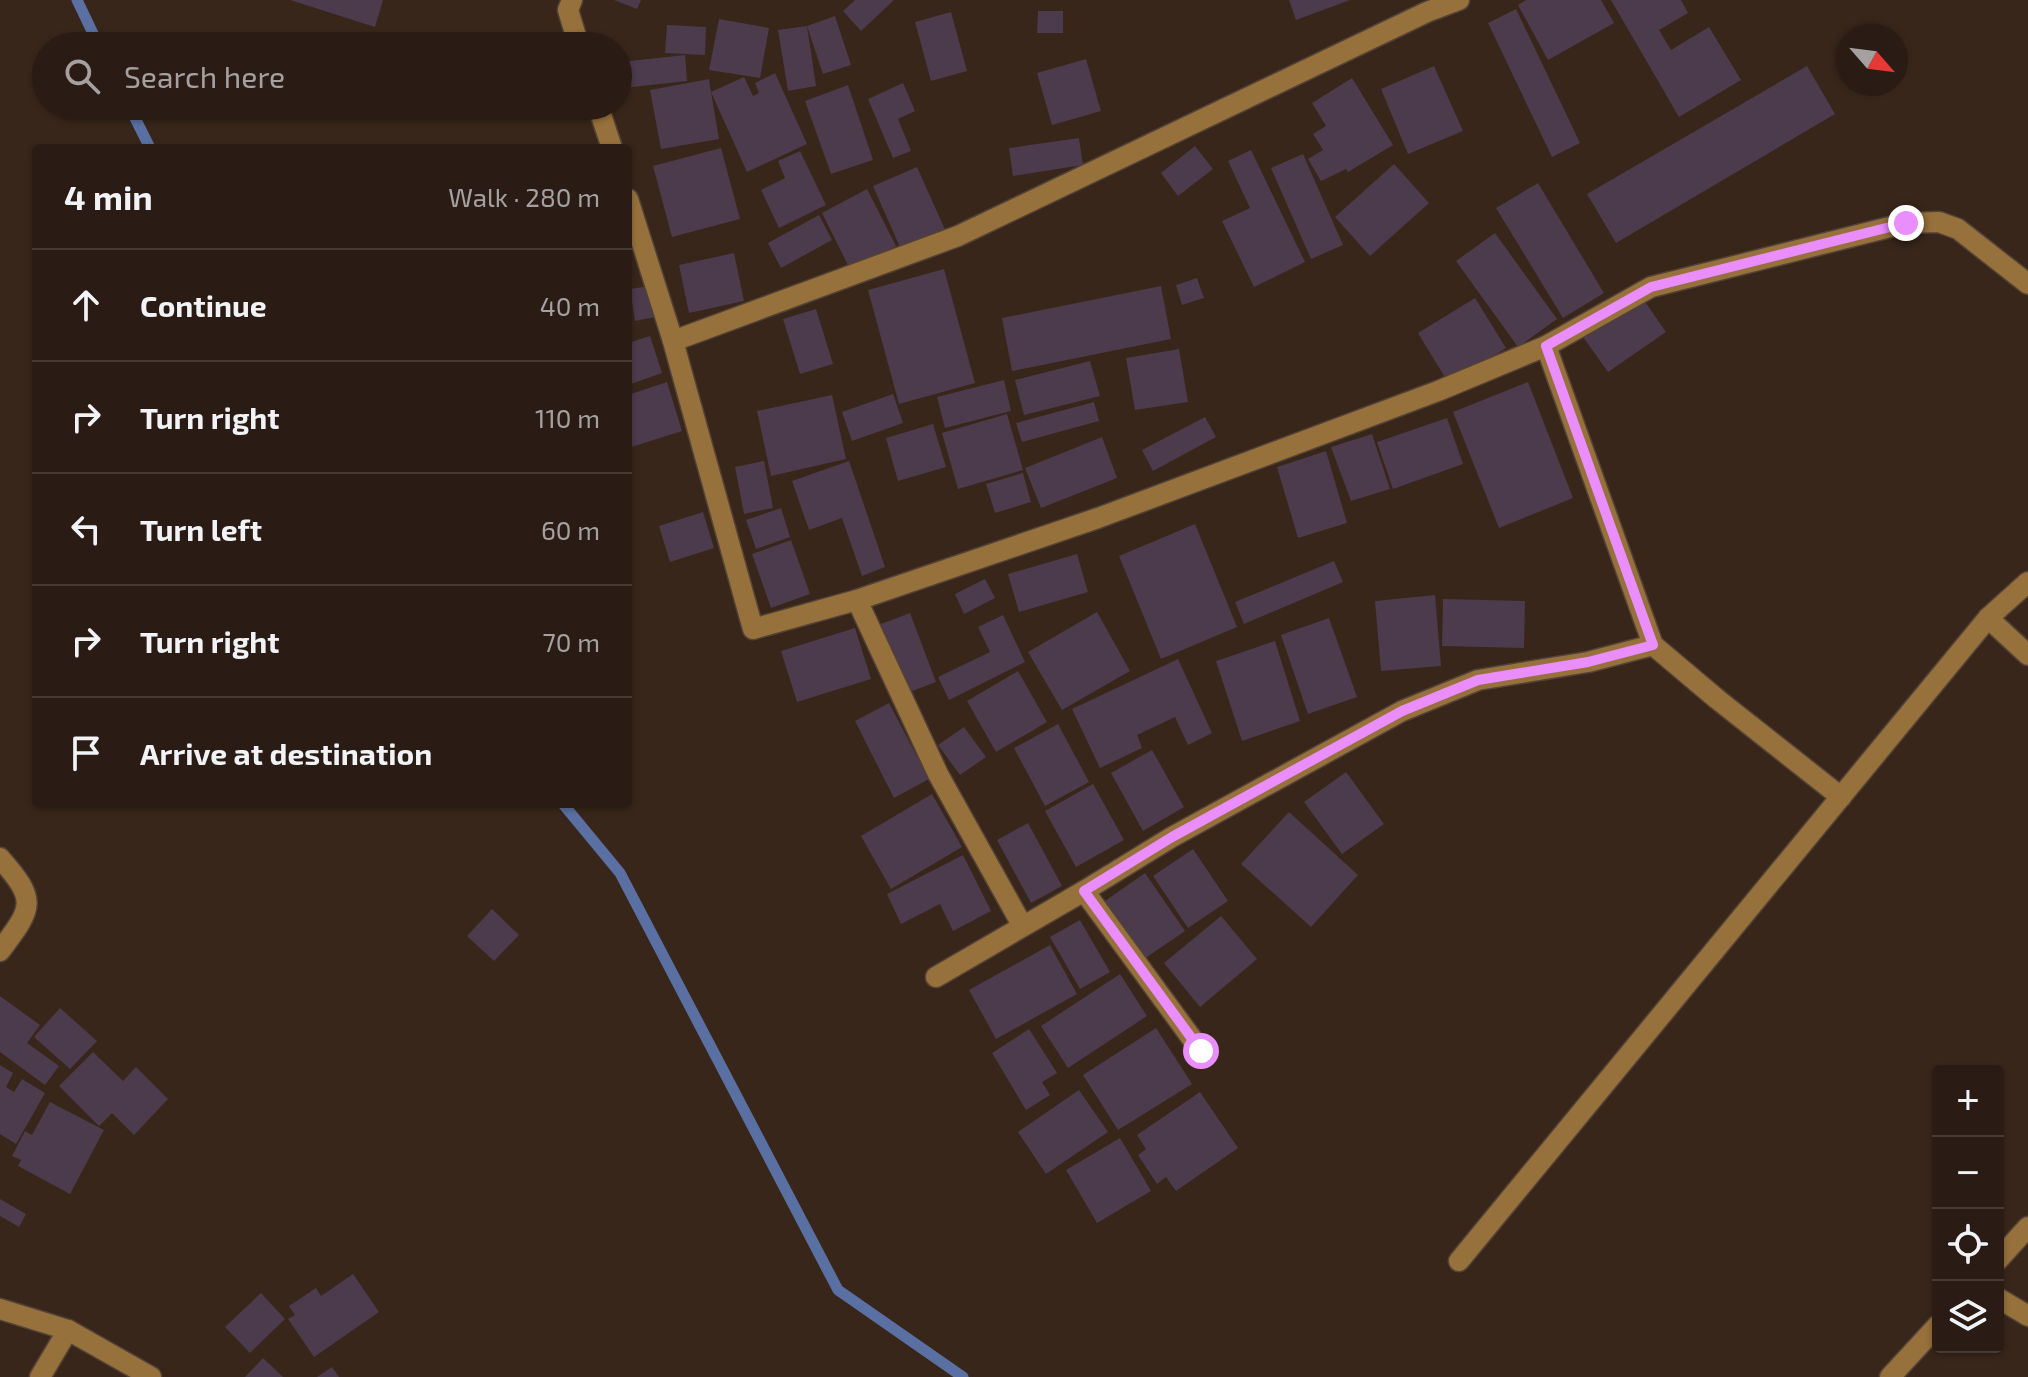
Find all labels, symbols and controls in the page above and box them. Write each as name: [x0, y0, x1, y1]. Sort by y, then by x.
north arrow: [1836, 24, 1908, 96]
search box: [32, 32, 632, 120]
icon: search: [60, 54, 104, 98]
text: Search here: [124, 58, 285, 94]
text: 4 min: [64, 176, 153, 217]
text: Walk · 280 m: [448, 181, 600, 212]
route end: [1888, 205, 1924, 241]
icon: ahead: [64, 283, 108, 327]
text: Continue: [140, 287, 267, 323]
text: 40 m: [540, 290, 600, 321]
icon: right: [64, 395, 108, 439]
text: Turn right: [140, 399, 280, 435]
text: 110 m: [535, 402, 600, 433]
icon: left: [64, 507, 108, 551]
text: Turn left: [140, 511, 262, 547]
text: 60 m: [541, 514, 600, 545]
icon: right: [64, 619, 108, 663]
text: Turn right: [140, 623, 280, 659]
text: 70 m: [542, 626, 600, 657]
icon: arrive: [64, 731, 108, 775]
text: Arrive at destination: [140, 735, 432, 771]
route start: [1183, 1033, 1219, 1069]
map controls: [1932, 1065, 2004, 1353]
button: +: [1932, 1065, 2004, 1137]
button: −: [1932, 1137, 2004, 1209]
button: locate: [1932, 1209, 2004, 1281]
button: layers: [1932, 1281, 2004, 1353]

